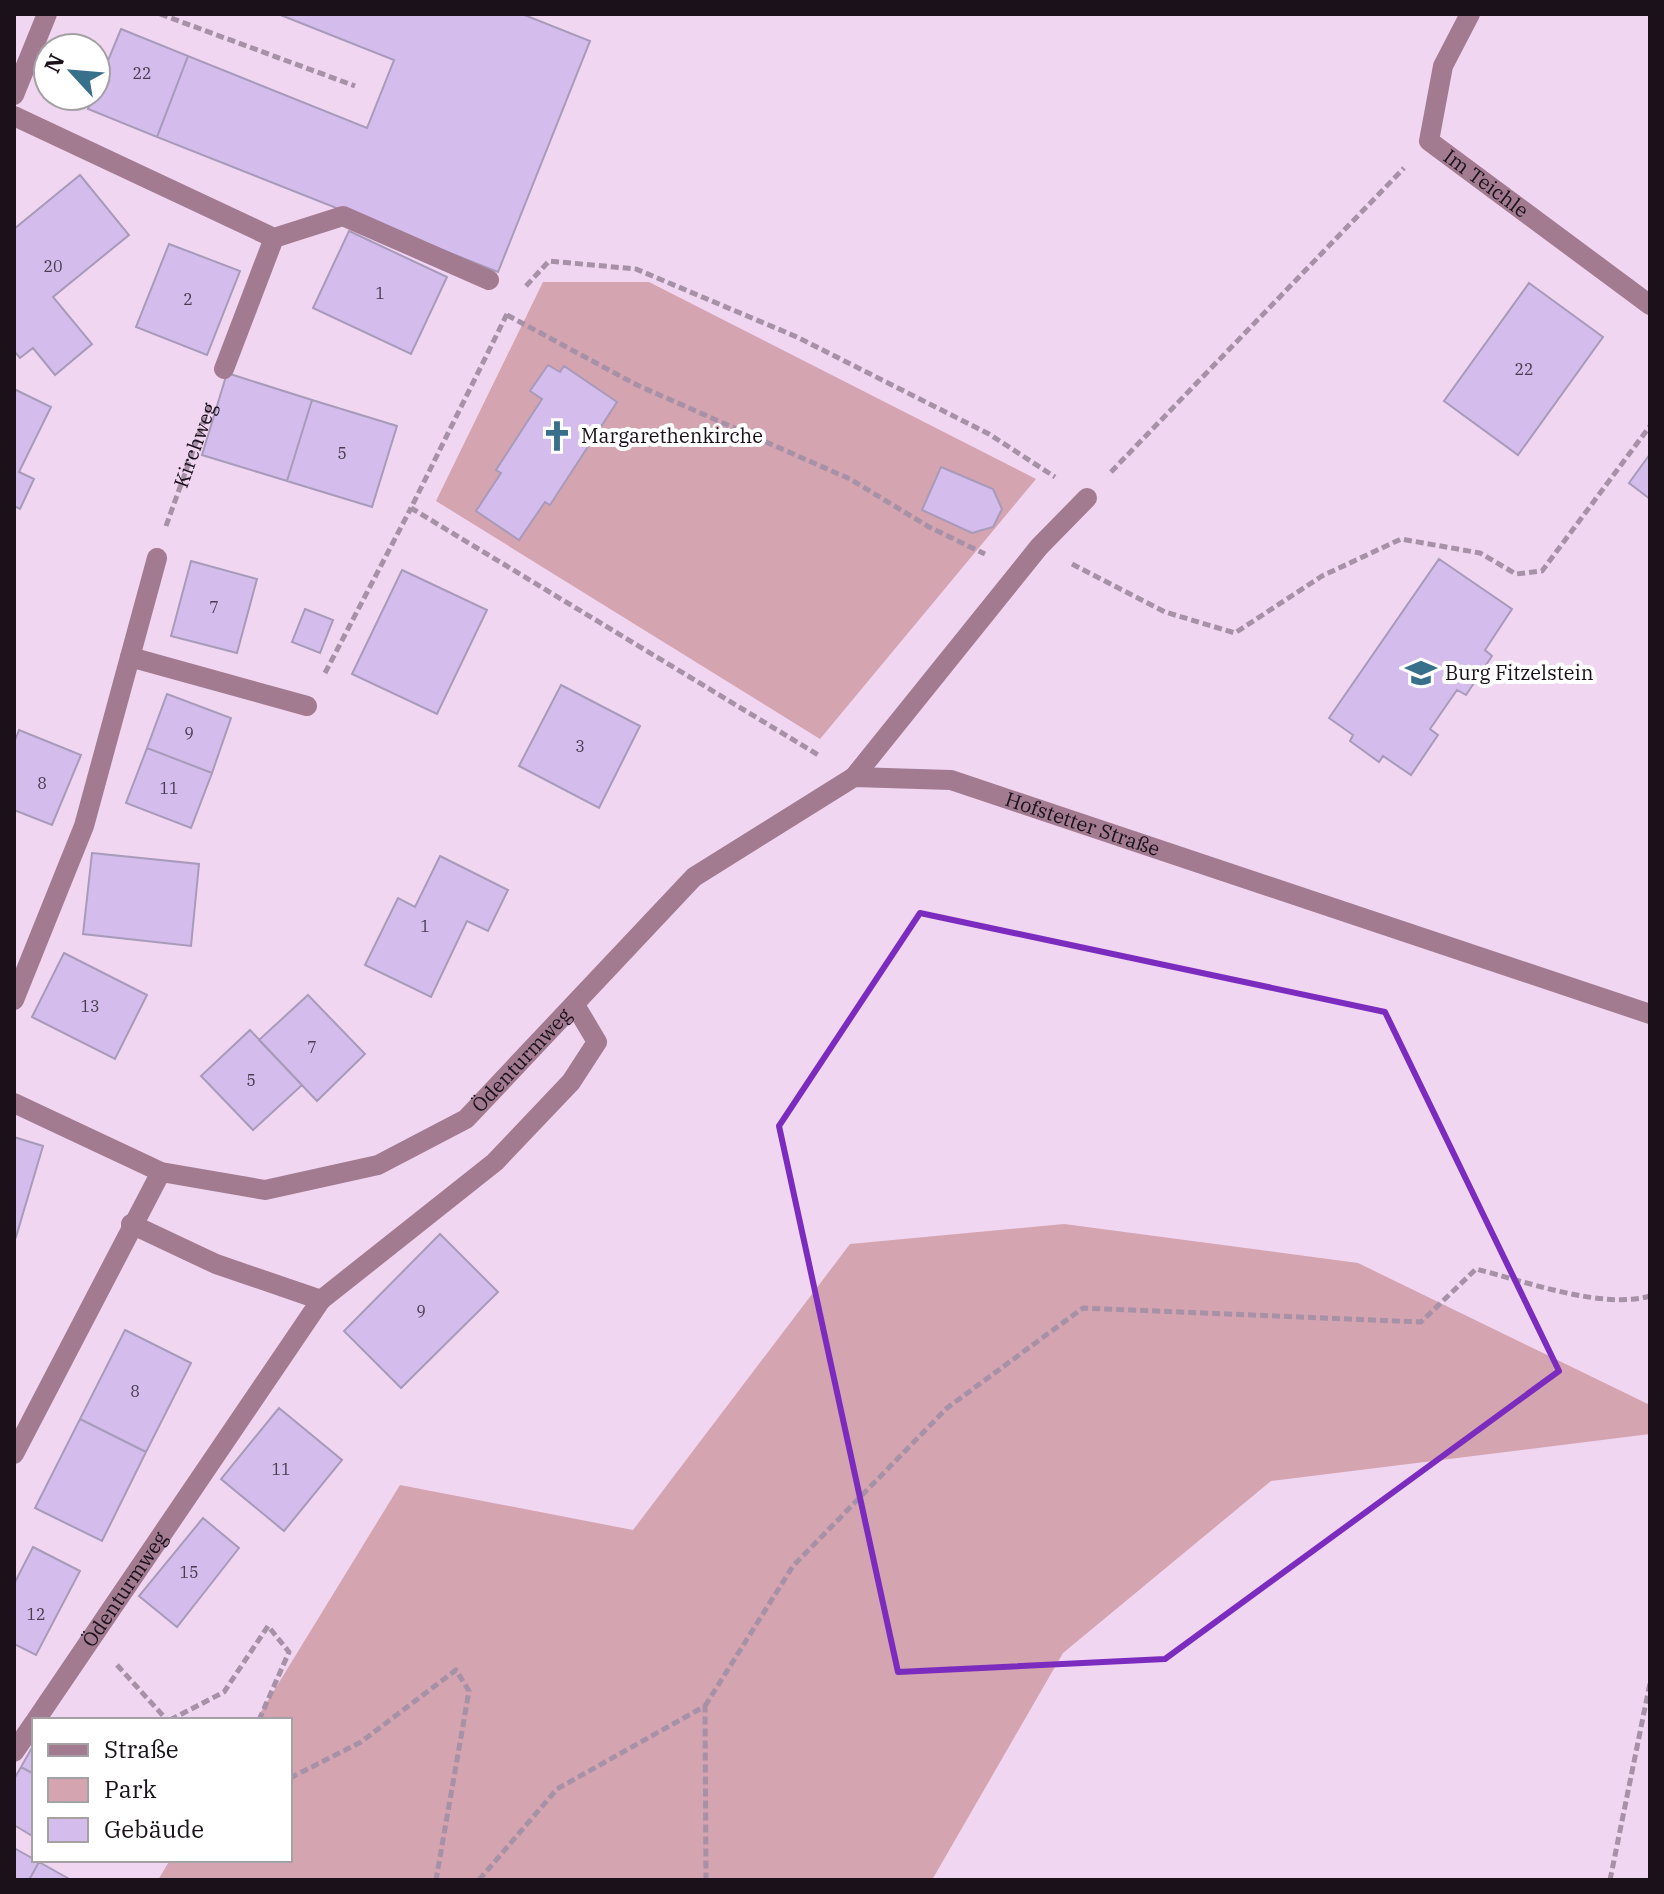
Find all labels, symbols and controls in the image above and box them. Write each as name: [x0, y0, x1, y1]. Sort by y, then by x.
north arrow: [32, 32, 112, 112]
text: N: [37, 49, 70, 77]
house number: 22: [132, 63, 152, 83]
street label: Im Teichle: [1438, 143, 1534, 223]
house number: 20: [43, 256, 63, 276]
house number: 1: [375, 283, 385, 303]
house number: 2: [183, 289, 193, 309]
house number: 22: [1514, 359, 1534, 379]
street label: Kirchweg: [167, 398, 223, 491]
church icon: Margarethenkirche: [540, 419, 574, 453]
place label: Margarethenkirche: [581, 422, 763, 449]
house number: 5: [337, 443, 347, 463]
house number: 7: [209, 597, 219, 617]
school or university icon: Burg Fitzelstein: [1404, 656, 1438, 690]
place label: Burg Fitzelstein: [1445, 659, 1594, 686]
house number: 9: [184, 723, 194, 743]
house number: 3: [575, 736, 585, 756]
house number: 8: [37, 773, 47, 793]
house number: 11: [159, 778, 179, 798]
street label: Hofstetter Straße: [1002, 785, 1164, 862]
house number: 1: [420, 916, 430, 936]
house number: 13: [80, 996, 100, 1016]
street label: Ödenturmweg: [465, 1001, 577, 1118]
house number: 7: [307, 1037, 317, 1057]
house number: 5: [246, 1070, 256, 1090]
house number: 9: [416, 1301, 426, 1321]
house number: 8: [130, 1381, 140, 1401]
house number: 11: [271, 1459, 291, 1479]
street label: Ödenturmweg: [75, 1526, 173, 1652]
house number: 15: [179, 1562, 199, 1582]
house number: 12: [26, 1604, 46, 1624]
legend: [32, 1718, 292, 1862]
text: Straße: [104, 1733, 179, 1765]
text: Park: [104, 1773, 156, 1805]
text: Gebäude: [104, 1813, 204, 1845]

